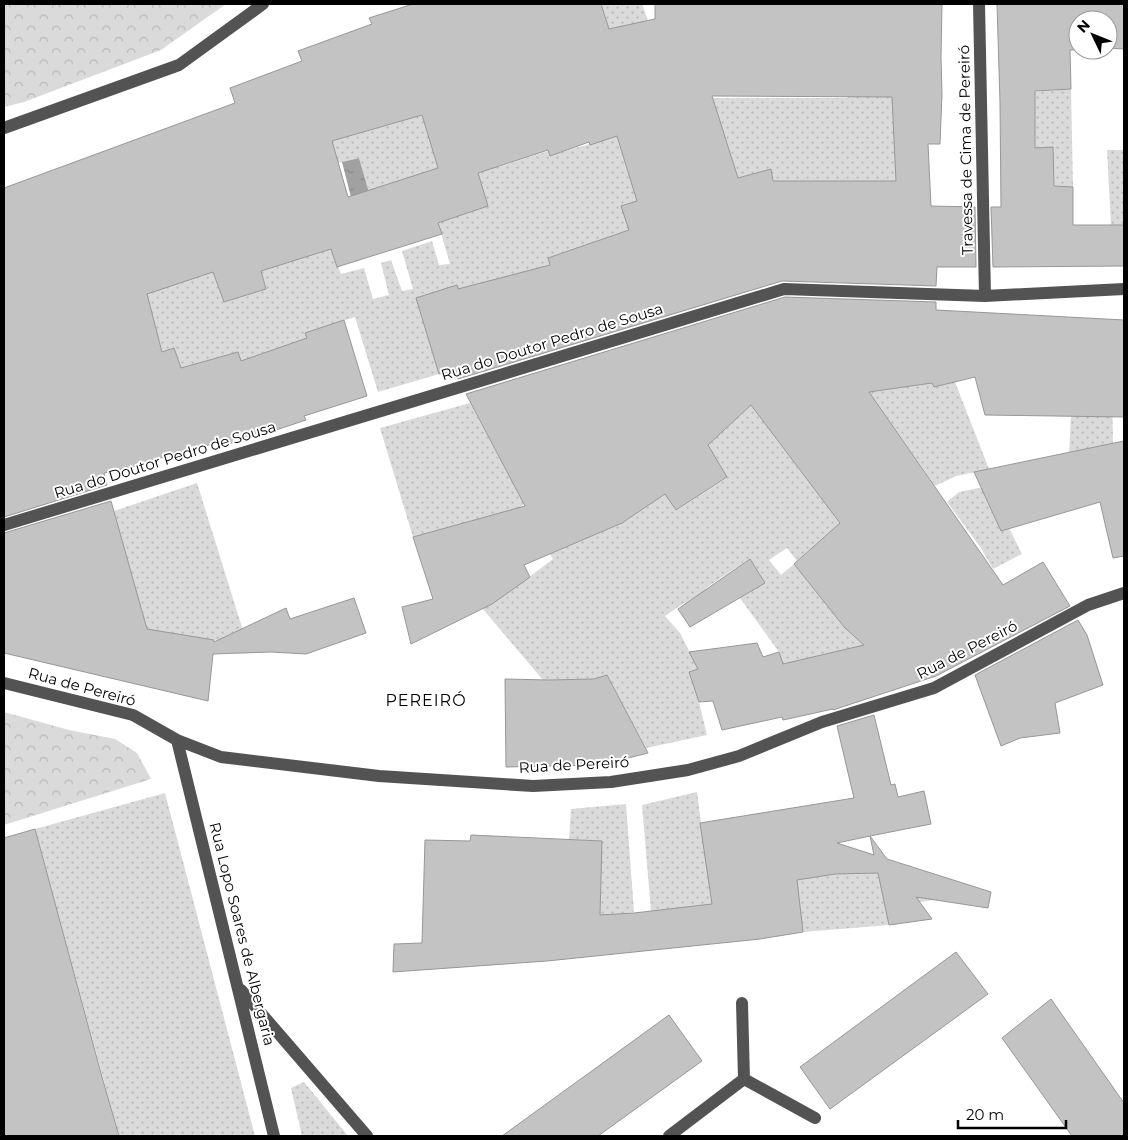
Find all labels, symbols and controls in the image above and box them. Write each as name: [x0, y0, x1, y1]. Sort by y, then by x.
north arrow: [1068, 10, 1118, 60]
text: N: [1073, 16, 1094, 36]
street label: Travessa de Cima de Pereiró: [954, 45, 977, 255]
street label: Rua do Doutor Pedro de Sousa: [439, 299, 665, 384]
street label: Rua do Doutor Pedro de Sousa: [52, 417, 278, 502]
street label: Rua de Pereiró: [913, 616, 1020, 683]
street label: Rua de Pereiró: [26, 663, 138, 710]
district label: PEREIRÓ: [385, 691, 467, 710]
street label: Rua de Pereiró: [518, 752, 630, 777]
street label: Rua Lopo Soares de Albergaria: [205, 820, 280, 1048]
scale bar: [958, 1098, 1066, 1130]
text: 20 m: [966, 1105, 1004, 1124]

